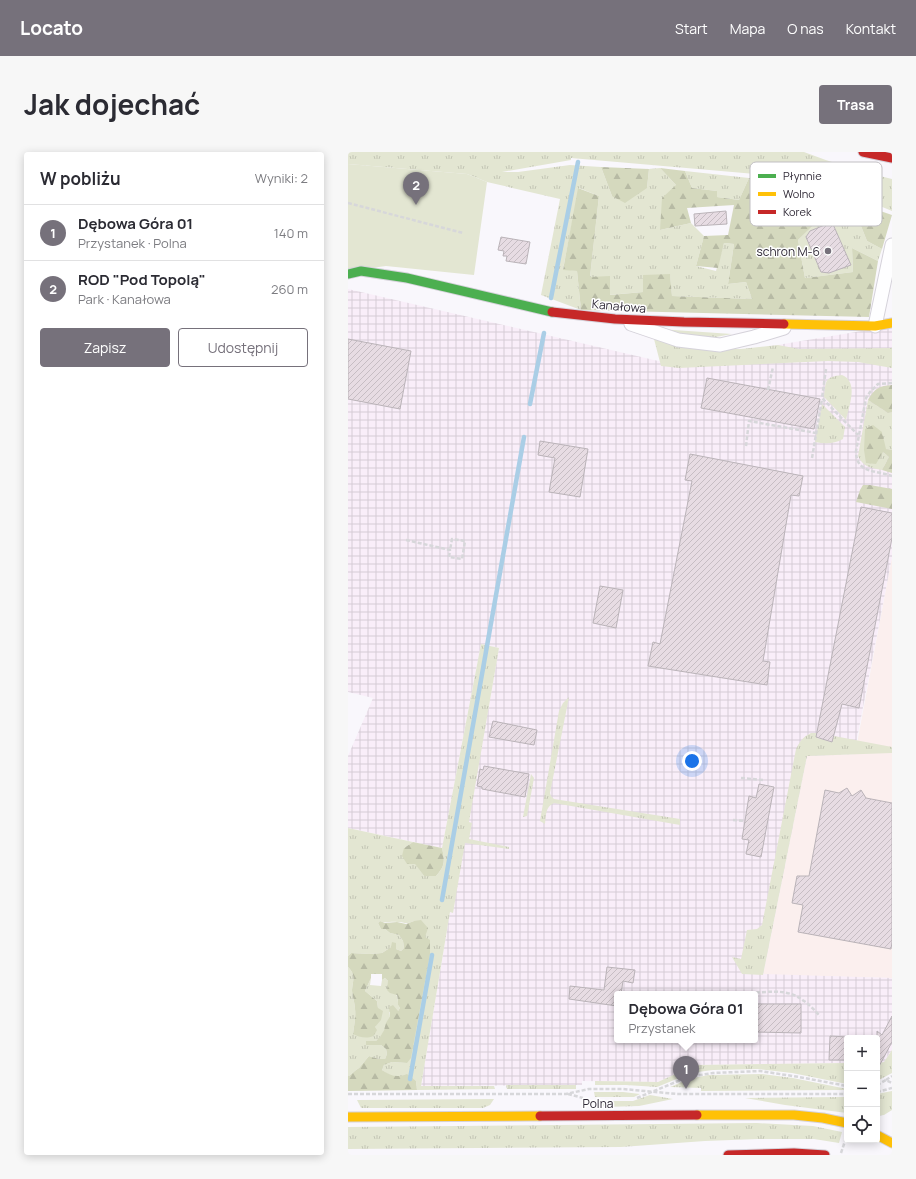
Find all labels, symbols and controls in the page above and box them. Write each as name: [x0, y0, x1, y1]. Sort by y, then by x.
text: Locato: [20, 15, 83, 41]
text: Start: [675, 19, 708, 38]
text: Mapa: [730, 19, 765, 38]
text: O nas: [787, 19, 824, 38]
text: Kontakt: [846, 19, 896, 38]
text: Jak dojechać: [24, 85, 200, 123]
button: Trasa: [819, 85, 892, 124]
legend: [750, 162, 882, 226]
text: W pobliżu: [40, 167, 121, 190]
text: Płynnie: [783, 168, 822, 183]
text: Wyniki: 2: [255, 169, 308, 187]
pin: 2: [403, 172, 429, 205]
text: Wolno: [783, 186, 815, 201]
text: Korek: [783, 204, 812, 219]
text: Dębowa Góra 01: [78, 213, 193, 234]
text: 1: [50, 224, 56, 242]
text: 140 m: [274, 224, 308, 242]
text: Przystanek · Polna: [78, 234, 187, 252]
place label: schron M-6: [757, 243, 820, 260]
marker: schron M-6: [823, 246, 833, 256]
text: ROD "Pod Topolą": [78, 269, 206, 290]
text: 2: [49, 280, 57, 298]
text: 260 m: [271, 280, 308, 298]
text: Park · Kanałowa: [78, 290, 171, 308]
street label: Kanałowa: [591, 295, 647, 317]
button: Zapisz: [40, 328, 170, 367]
button: Udostępnij: [178, 328, 308, 367]
your location: [682, 751, 702, 771]
popup: [614, 991, 758, 1043]
text: Dębowa Góra 01: [628, 998, 744, 1019]
text: Przystanek: [628, 1019, 695, 1037]
map controls: [844, 1035, 880, 1143]
button: +: [844, 1035, 880, 1071]
pin: 1: [673, 1056, 699, 1089]
button: −: [844, 1071, 880, 1107]
street label: Polna: [583, 1095, 613, 1112]
button: locate: [844, 1107, 880, 1143]

